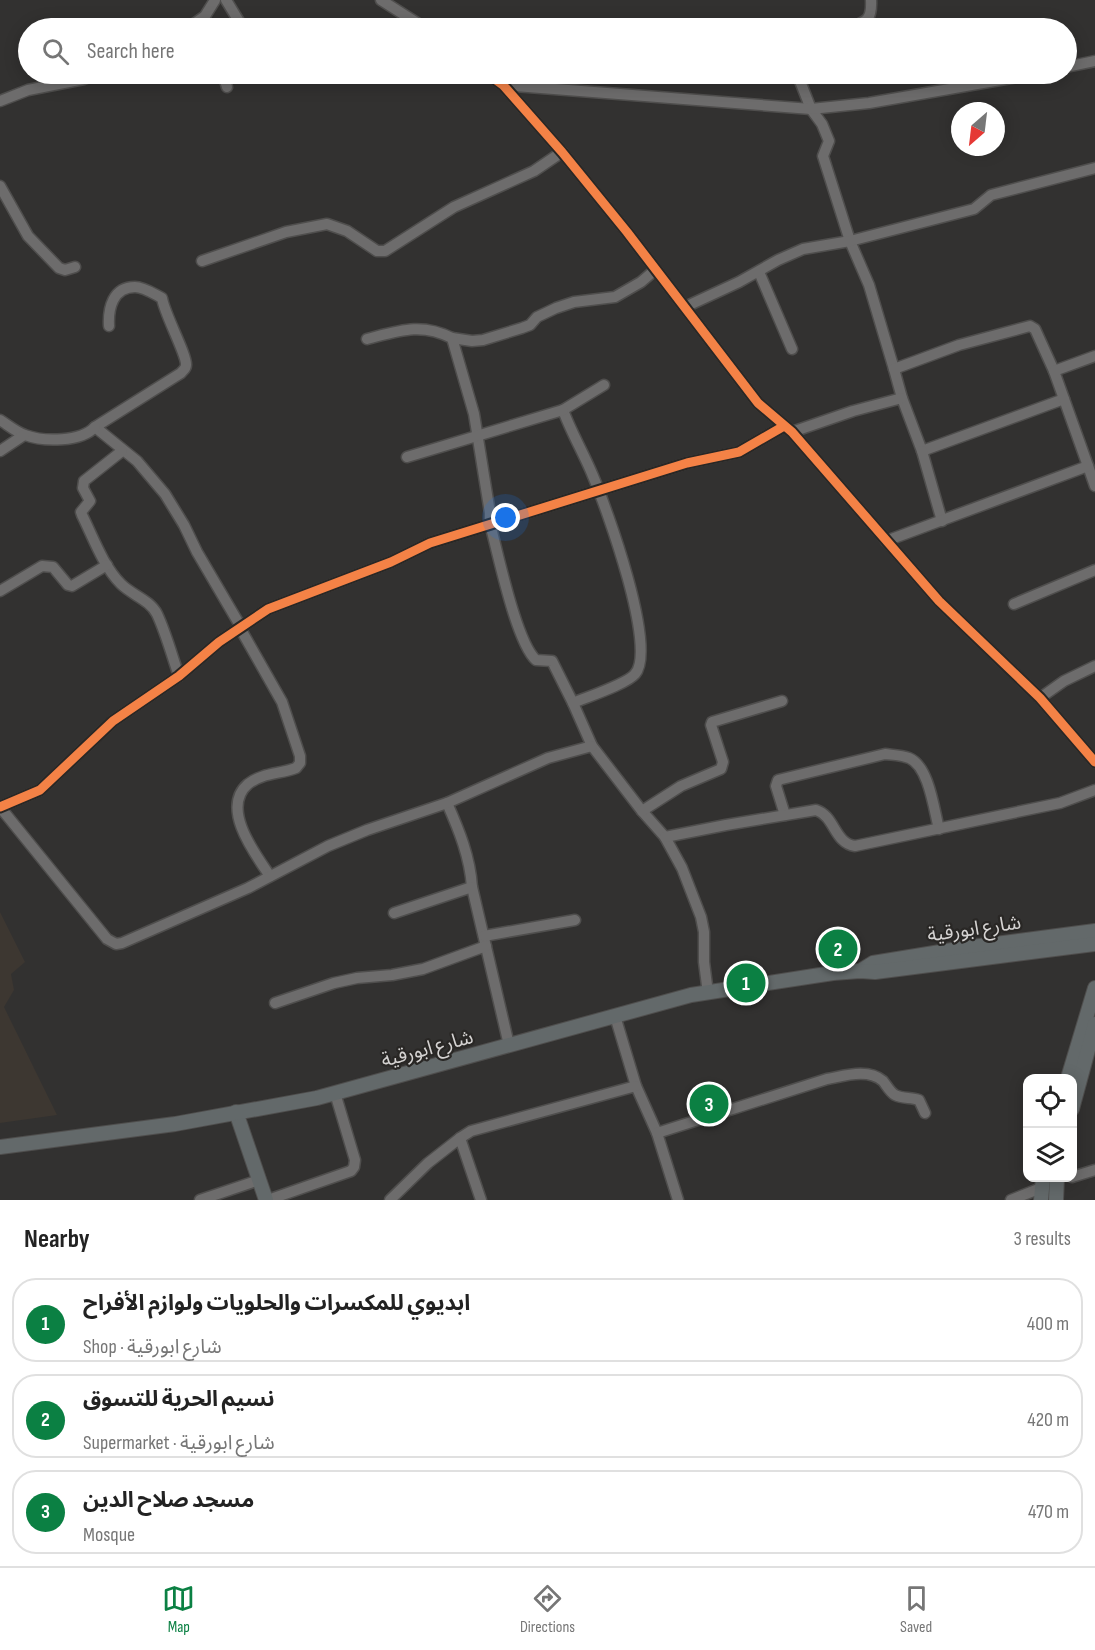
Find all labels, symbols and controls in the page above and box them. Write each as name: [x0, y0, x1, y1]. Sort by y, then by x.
search box: [18, 18, 1077, 84]
icon: search: [39, 35, 72, 68]
text: Search here: [87, 38, 174, 65]
north arrow: [951, 102, 1005, 156]
your location: [491, 503, 520, 532]
street label: شارع ابورقية: [926, 911, 1023, 949]
pin: 2: [818, 926, 858, 972]
pin: 1: [726, 960, 766, 1006]
street label: شارع ابورقية: [378, 1025, 477, 1075]
map controls: [1023, 1074, 1077, 1182]
button: locate: [1023, 1074, 1077, 1128]
pin: 3: [690, 1082, 728, 1126]
button: layers: [1023, 1128, 1077, 1182]
text: Nearby: [24, 1224, 90, 1255]
text: 3 results: [1014, 1227, 1071, 1251]
text: ابديوي للمكسرات والحلويات ولوازم الأفراح: [83, 1290, 470, 1317]
text: 1: [42, 1312, 49, 1336]
text: 400 m: [1027, 1312, 1069, 1336]
text: Shop · شارع ابورقية: [83, 1335, 222, 1359]
text: نسيم الحرية للتسوق: [83, 1386, 274, 1413]
text: 2: [41, 1408, 50, 1432]
text: 420 m: [1027, 1408, 1069, 1432]
text: Supermarket · شارع ابورقية: [83, 1431, 275, 1455]
text: مسجد صلاح الدين: [83, 1487, 254, 1514]
text: 3: [41, 1500, 50, 1524]
text: 470 m: [1028, 1500, 1069, 1524]
text: Mosque: [83, 1523, 135, 1547]
tab: Map: [162, 1582, 195, 1637]
tab: Directions: [520, 1582, 575, 1637]
tab: Saved: [900, 1582, 933, 1637]

